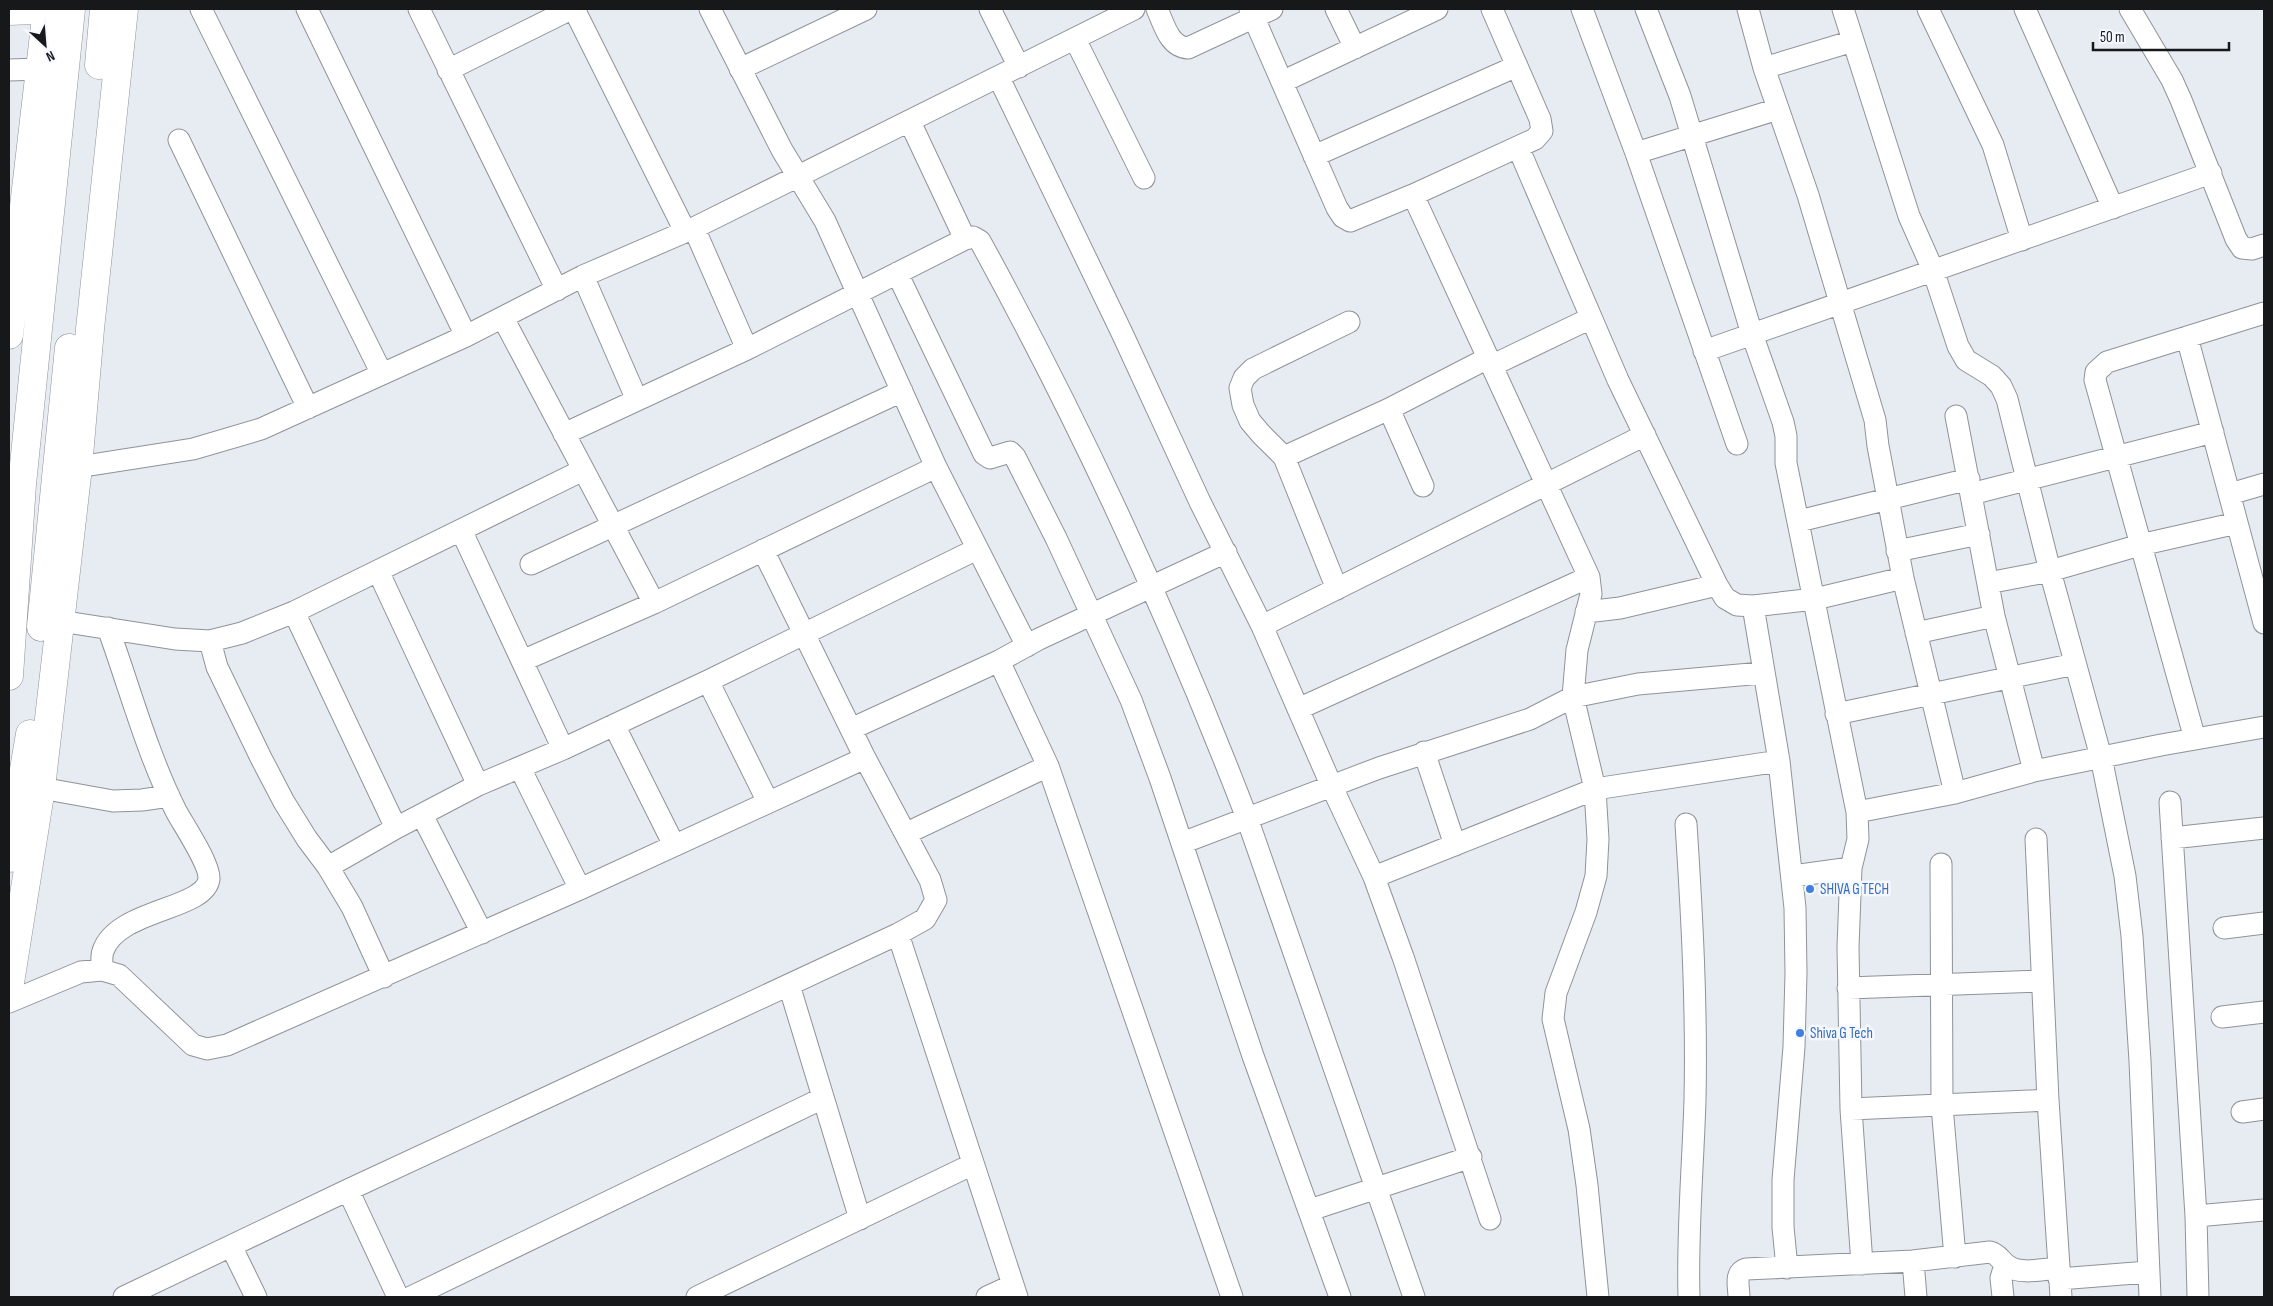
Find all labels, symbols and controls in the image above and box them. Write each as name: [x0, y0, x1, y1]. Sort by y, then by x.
north arrow: [20, 20, 70, 70]
scale bar: [2093, 20, 2229, 52]
text: 50 m: [2100, 28, 2125, 47]
text: N: [43, 47, 58, 66]
place label: SHIVA G TECH: [1820, 880, 1889, 899]
marker: SHIVA G TECH: [1804, 883, 1816, 895]
place label: Shiva G Tech: [1810, 1024, 1873, 1043]
marker: Shiva G Tech: [1794, 1027, 1806, 1039]

